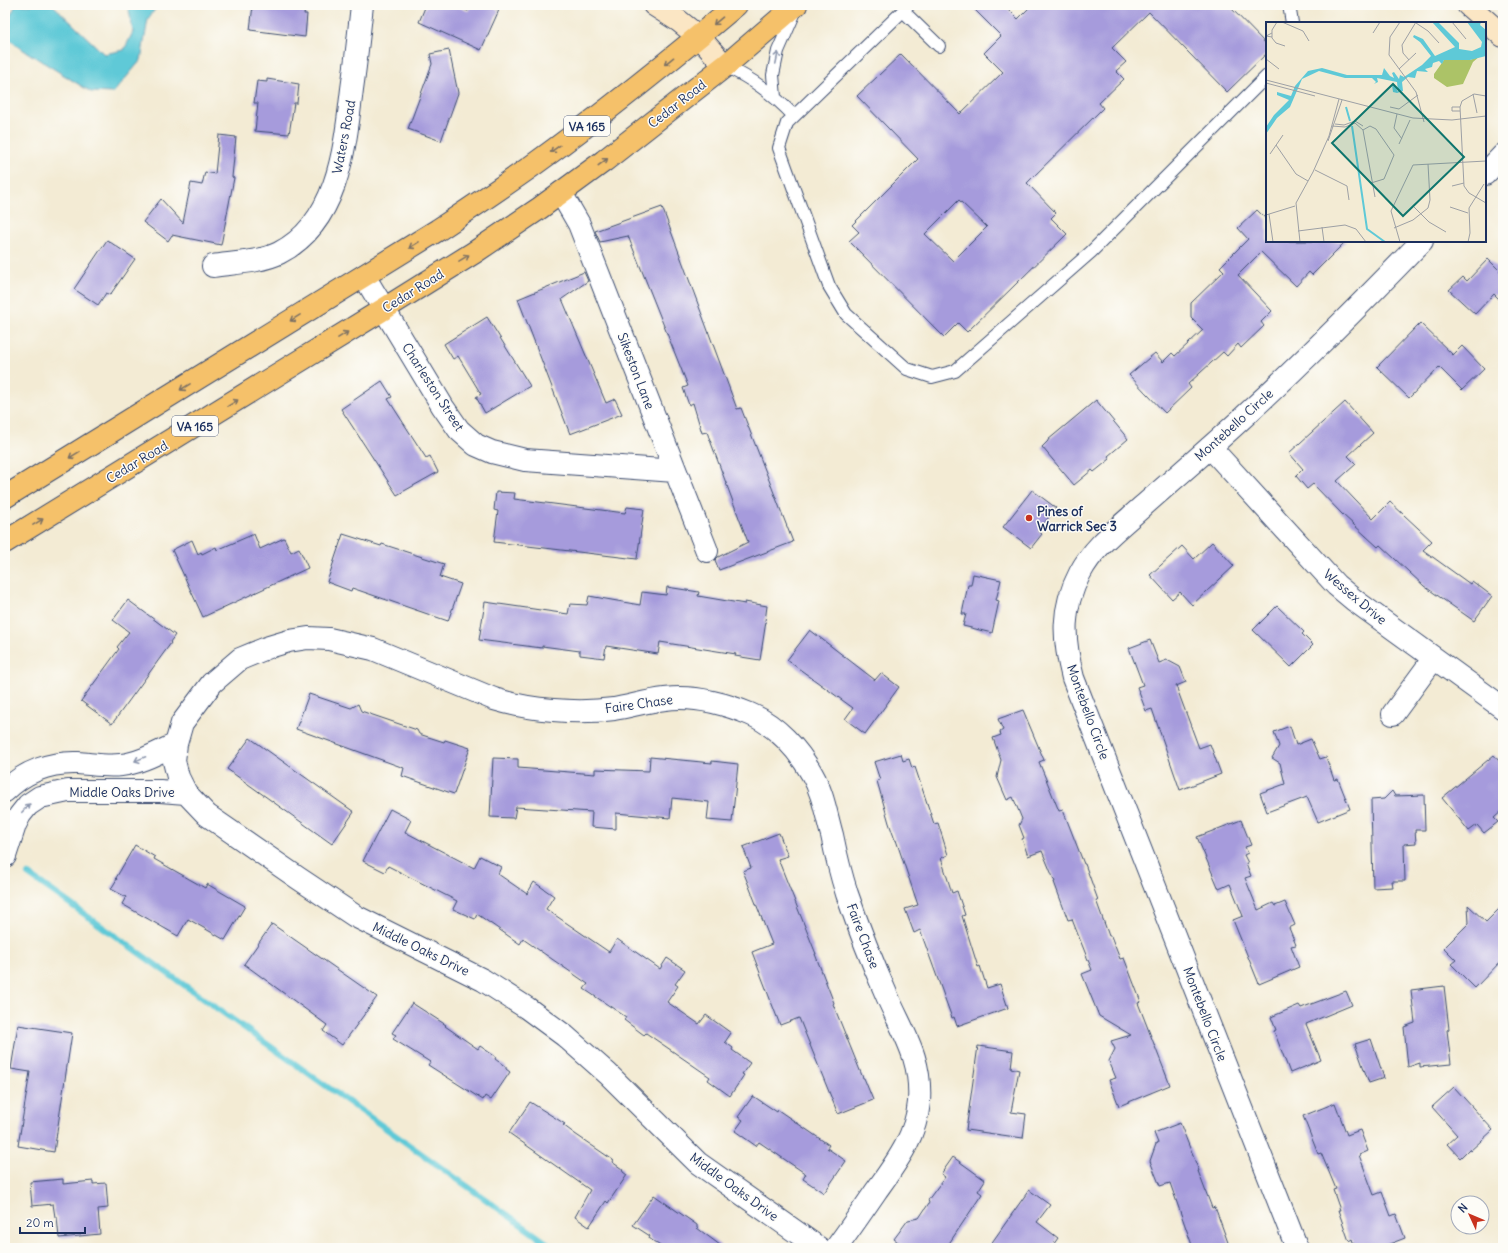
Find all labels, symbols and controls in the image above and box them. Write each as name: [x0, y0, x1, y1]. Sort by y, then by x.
one-way arrow: [712, 16, 723, 25]
inset map: [1266, 22, 1486, 242]
one-way arrow: [773, 52, 781, 65]
one-way arrow: [664, 57, 675, 66]
street label: Cedar Road: [645, 76, 710, 132]
street label: Waters Road: [329, 98, 360, 175]
road number: VA 165: [564, 116, 610, 136]
one-way arrow: [550, 145, 561, 154]
one-way arrow: [598, 158, 609, 166]
one-way arrow: [408, 241, 420, 249]
one-way arrow: [459, 254, 470, 263]
street label: Cedar Road: [379, 265, 447, 317]
one-way arrow: [289, 315, 301, 323]
one-way arrow: [337, 330, 349, 338]
street label: Sikeston Lane: [614, 330, 658, 412]
street label: Charleston Street: [398, 340, 468, 435]
one-way arrow: [179, 382, 190, 391]
street label: Montebello Circle: [1191, 385, 1277, 465]
one-way arrow: [227, 399, 238, 407]
road number: VA 165: [172, 416, 218, 436]
street label: Cedar Road: [103, 437, 171, 487]
one-way arrow: [68, 451, 80, 459]
place label: Pines of Warrick Sec 3: [1037, 503, 1117, 535]
marker: Pines of Warrick Sec 3: [1024, 513, 1034, 523]
one-way arrow: [32, 518, 43, 526]
street label: Wessex Drive: [1320, 566, 1390, 628]
street label: Montebello Circle: [1063, 662, 1113, 762]
street label: Faire Chase: [604, 691, 674, 717]
one-way arrow: [135, 756, 147, 764]
street label: Middle Oaks Drive: [69, 784, 175, 801]
one-way arrow: [21, 803, 31, 813]
street label: Faire Chase: [843, 901, 883, 971]
street label: Middle Oaks Drive: [370, 918, 472, 980]
street label: Montebello Circle: [1179, 964, 1231, 1064]
street label: Middle Oaks Drive: [686, 1149, 782, 1225]
north arrow: [1450, 1195, 1490, 1235]
text: N: [1455, 1200, 1470, 1216]
scale bar: [20, 1209, 85, 1235]
text: 20 m: [26, 1215, 54, 1230]

